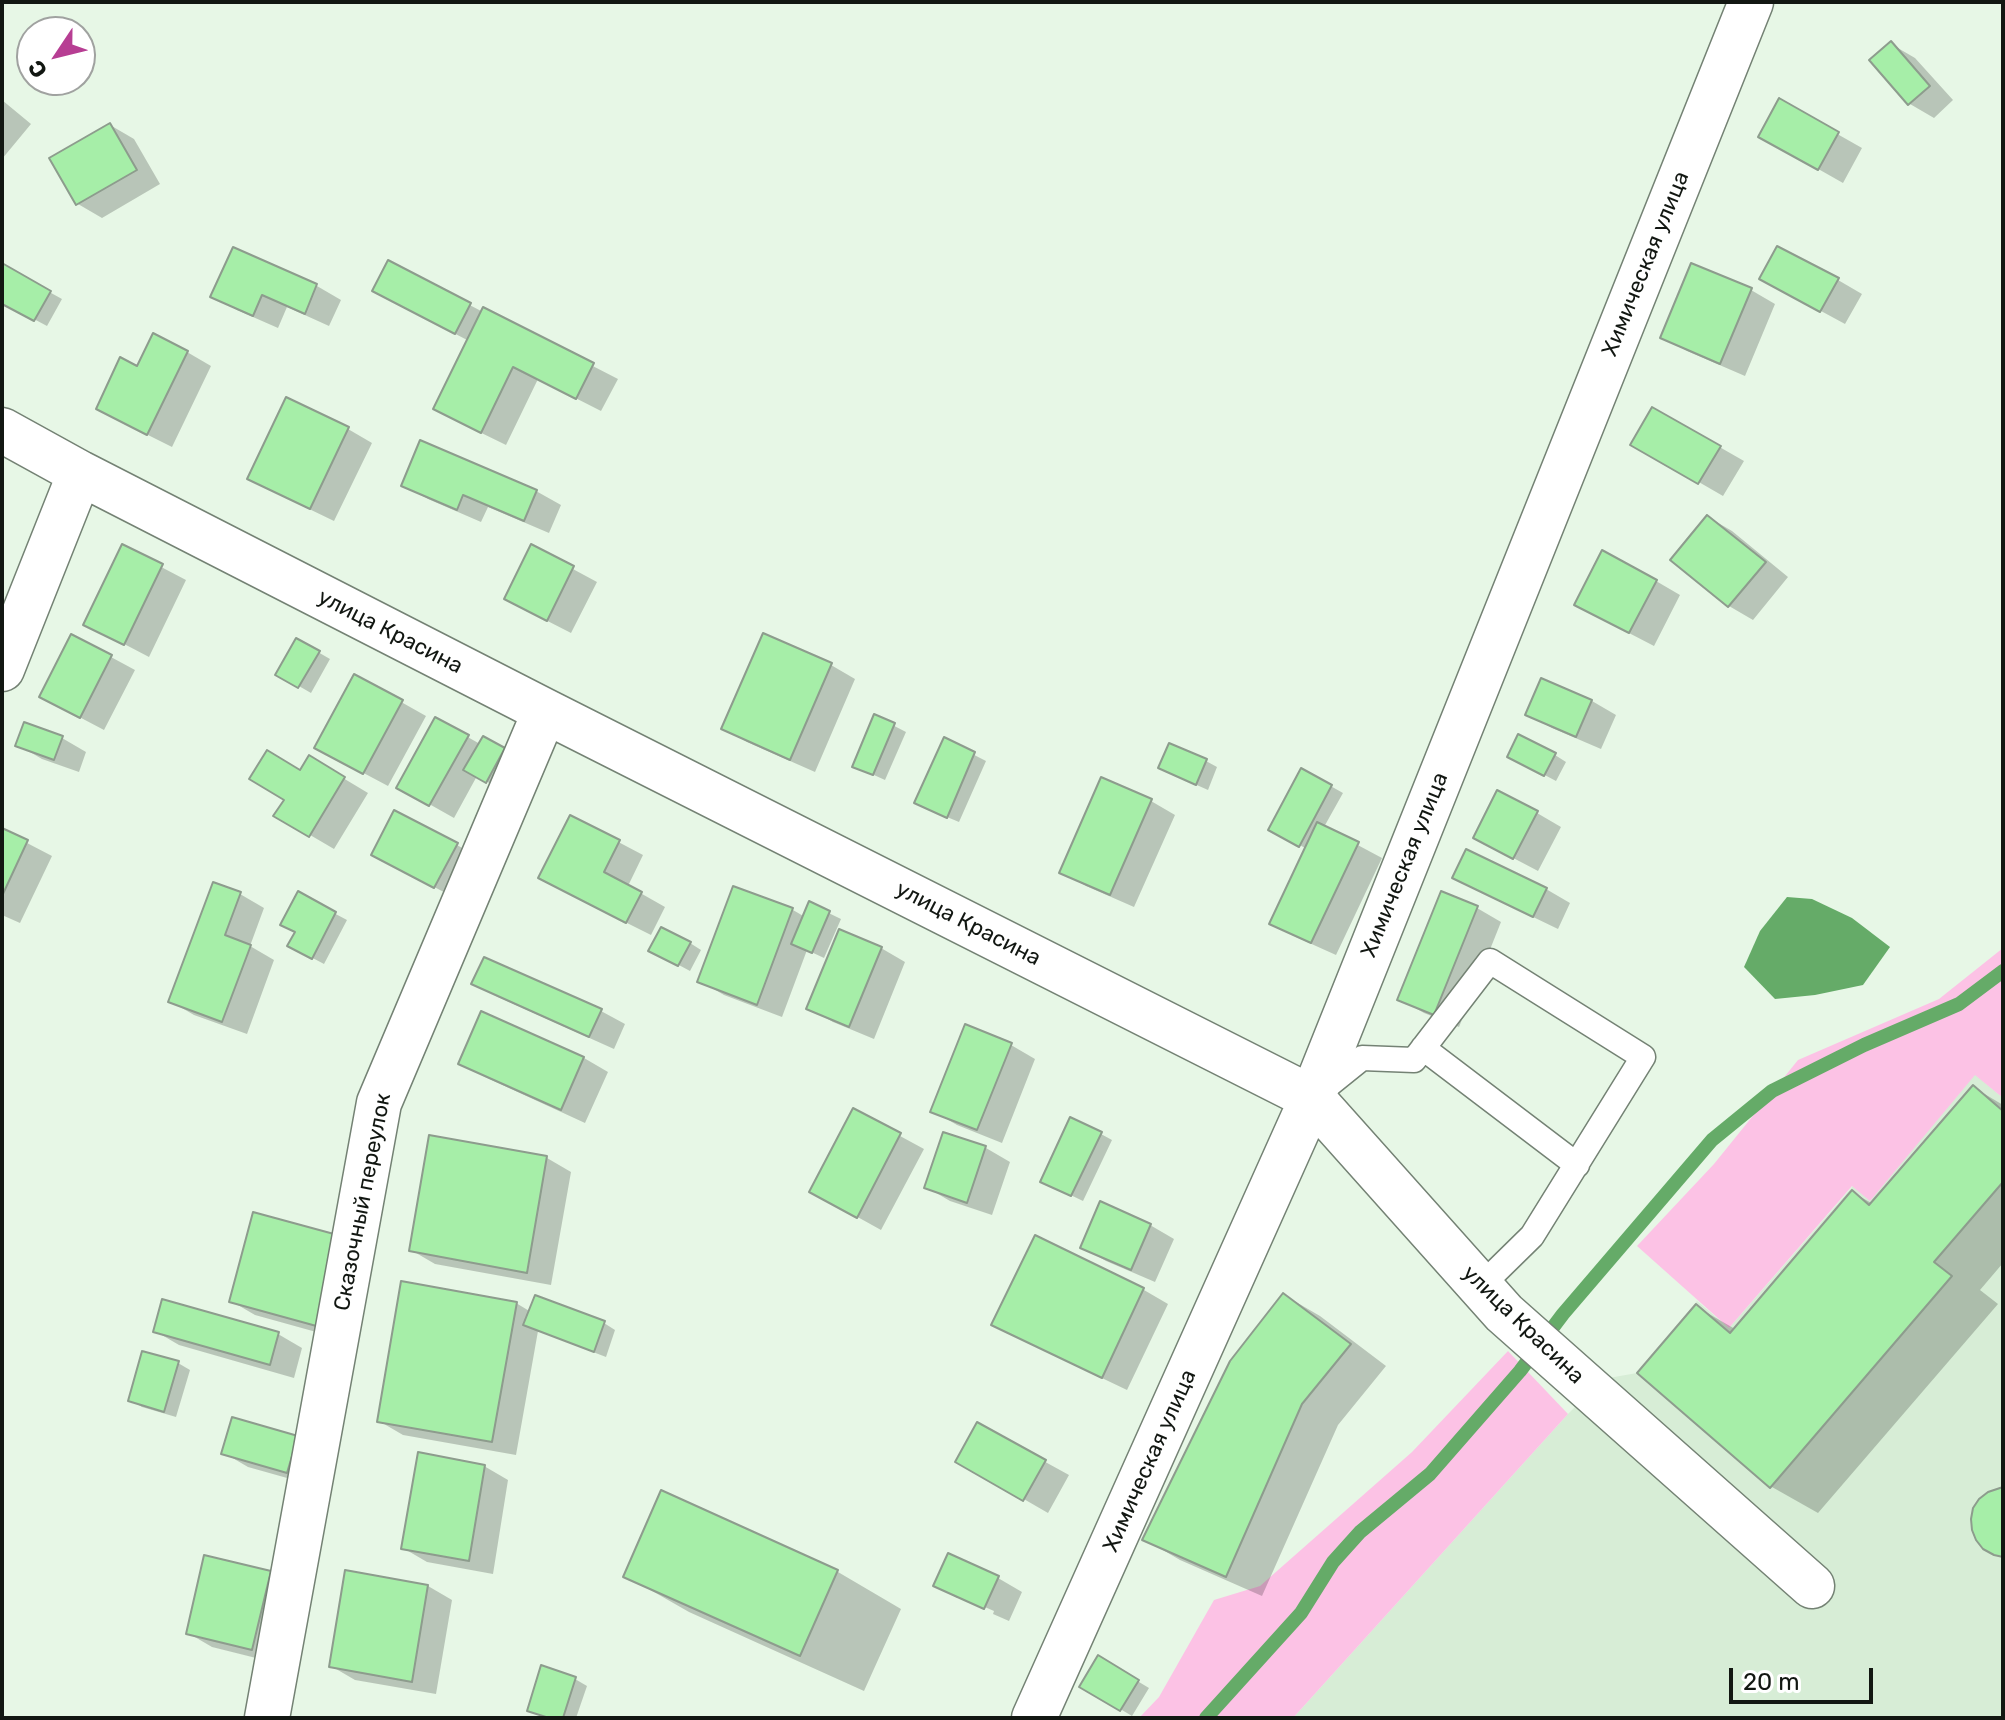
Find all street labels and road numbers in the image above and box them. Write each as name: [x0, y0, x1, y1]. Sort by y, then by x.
street label: Химическая улица: [1597, 168, 1695, 360]
street label: улица Красина: [313, 584, 467, 680]
street label: Химическая улица: [1356, 769, 1454, 961]
street label: улица Красина: [891, 876, 1045, 972]
street label: Сказочный переулок: [329, 1091, 397, 1313]
street label: улица Красина: [1457, 1260, 1589, 1390]
street label: Химическая улица: [1098, 1366, 1202, 1556]

